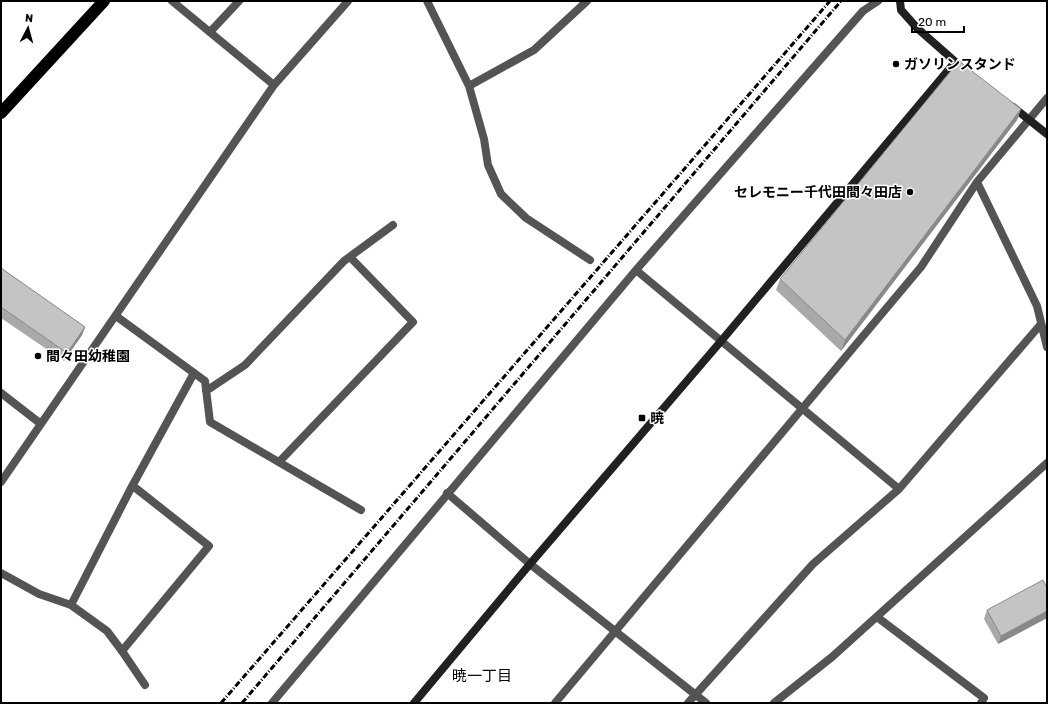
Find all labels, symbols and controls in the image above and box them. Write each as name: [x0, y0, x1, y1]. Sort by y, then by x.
north arrow: [8, 8, 48, 48]
scale bar: [912, 8, 964, 34]
text: N: [24, 12, 34, 25]
text: 20 m: [918, 15, 946, 29]
place label: ガソリンスタンド: [904, 56, 1016, 73]
marker: ガソリンスタンド: [891, 59, 901, 69]
place label: セレモニー千代田間々田店: [734, 184, 902, 201]
marker: セレモニー千代田間々田店: [905, 187, 915, 197]
place label: 間々田幼稚園: [46, 348, 130, 365]
marker: 間々田幼稚園: [33, 351, 43, 361]
place label: 暁: [650, 410, 664, 427]
marker: 暁: [637, 413, 647, 423]
district label: 暁一丁目: [452, 667, 512, 685]

